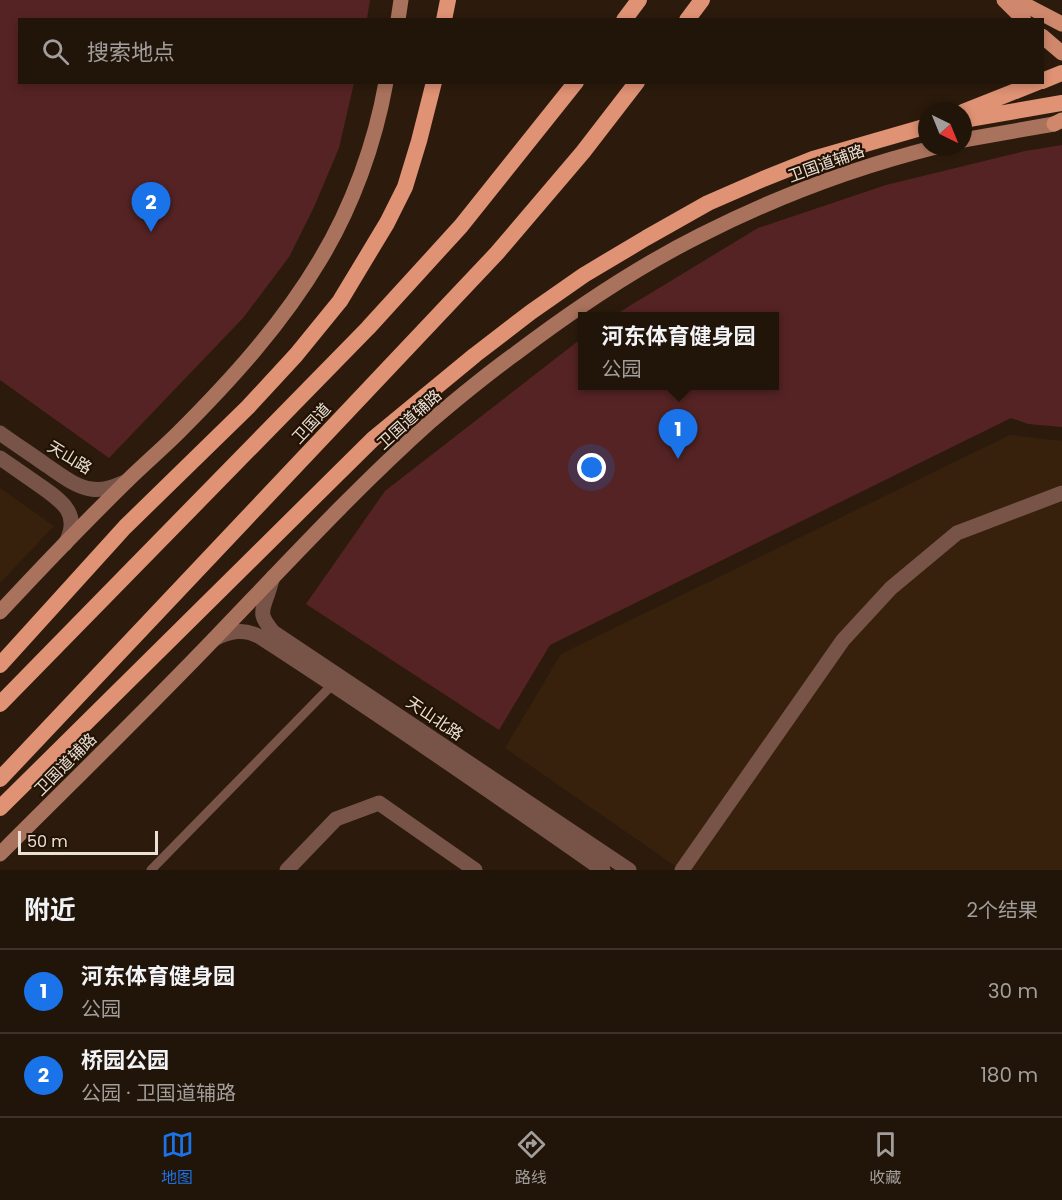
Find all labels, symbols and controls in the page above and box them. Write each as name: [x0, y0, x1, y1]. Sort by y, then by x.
search box: [18, 18, 1044, 84]
icon: search: [39, 35, 72, 68]
text: 搜索地点: [87, 37, 175, 68]
north arrow: [918, 102, 972, 156]
street label: 卫国道辅路: [785, 139, 868, 188]
pin: 2: [132, 182, 170, 232]
popup: [578, 312, 779, 390]
text: 河东体育健身园: [601, 321, 756, 352]
text: 公园: [601, 355, 641, 383]
street label: 卫国道辅路: [372, 384, 447, 455]
street label: 卫国道: [287, 398, 336, 449]
pin: 1: [658, 410, 698, 459]
street label: 天山路: [43, 435, 96, 480]
your location: [577, 453, 606, 482]
street label: 天山北路: [402, 691, 468, 746]
street label: 卫国道辅路: [29, 728, 102, 801]
scale bar: [18, 828, 158, 856]
text: 50 m: [27, 830, 68, 853]
text: 附近: [24, 892, 76, 928]
text: 2个结果: [967, 896, 1038, 924]
text: 河东体育健身园: [81, 961, 235, 992]
text: 1: [40, 977, 47, 1005]
text: 30 m: [988, 977, 1038, 1005]
text: 公园: [81, 995, 121, 1023]
text: 桥园公园: [81, 1045, 169, 1076]
text: 2: [38, 1061, 49, 1089]
text: 180 m: [980, 1061, 1038, 1089]
text: 公园 · 卫国道辅路: [81, 1079, 236, 1107]
tab: 地图: [161, 1128, 194, 1190]
tab: 路线: [515, 1128, 548, 1190]
tab: 收藏: [869, 1128, 902, 1190]

